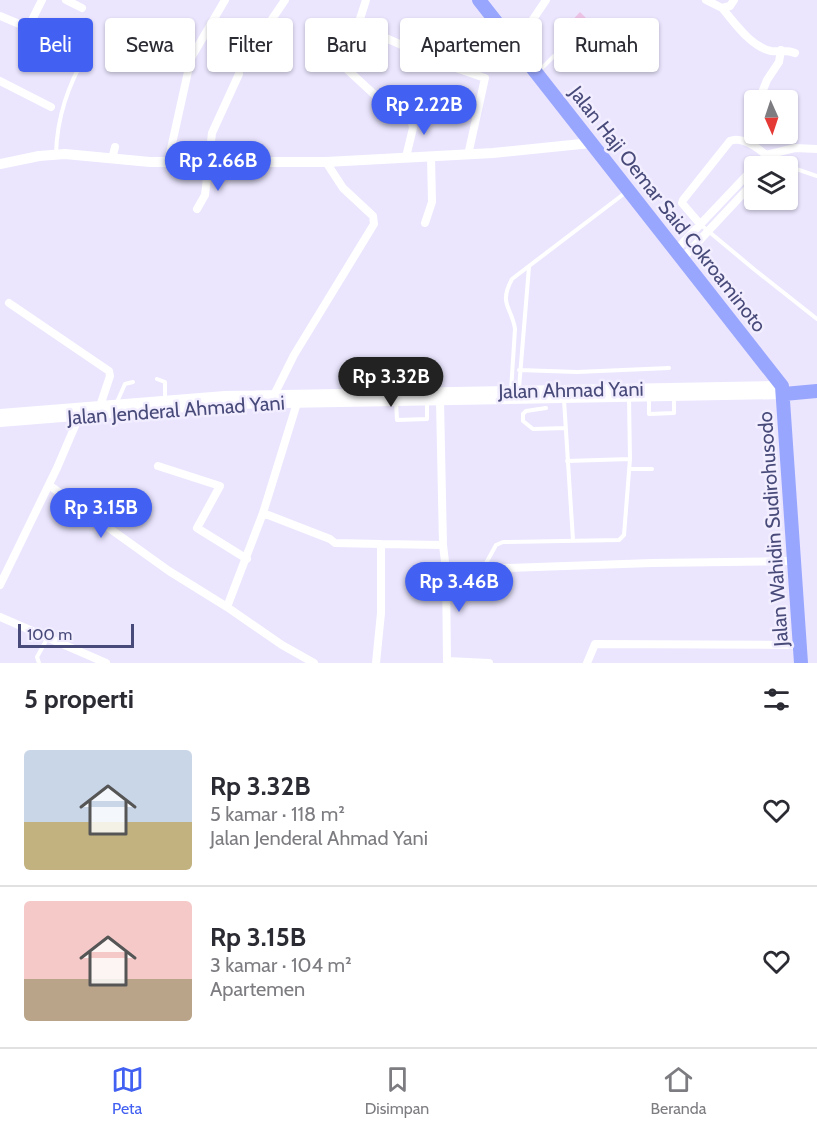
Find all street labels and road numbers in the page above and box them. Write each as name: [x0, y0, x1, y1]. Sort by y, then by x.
street label: Jalan Haji Oemar Said Cokroaminoto: [564, 80, 772, 337]
street label: Jalan Ahmad Yani: [497, 377, 644, 403]
street label: Jalan Jenderal Ahmad Yani: [65, 390, 286, 430]
street label: Jalan Wahidin Sudirohusodo: [753, 411, 793, 648]

